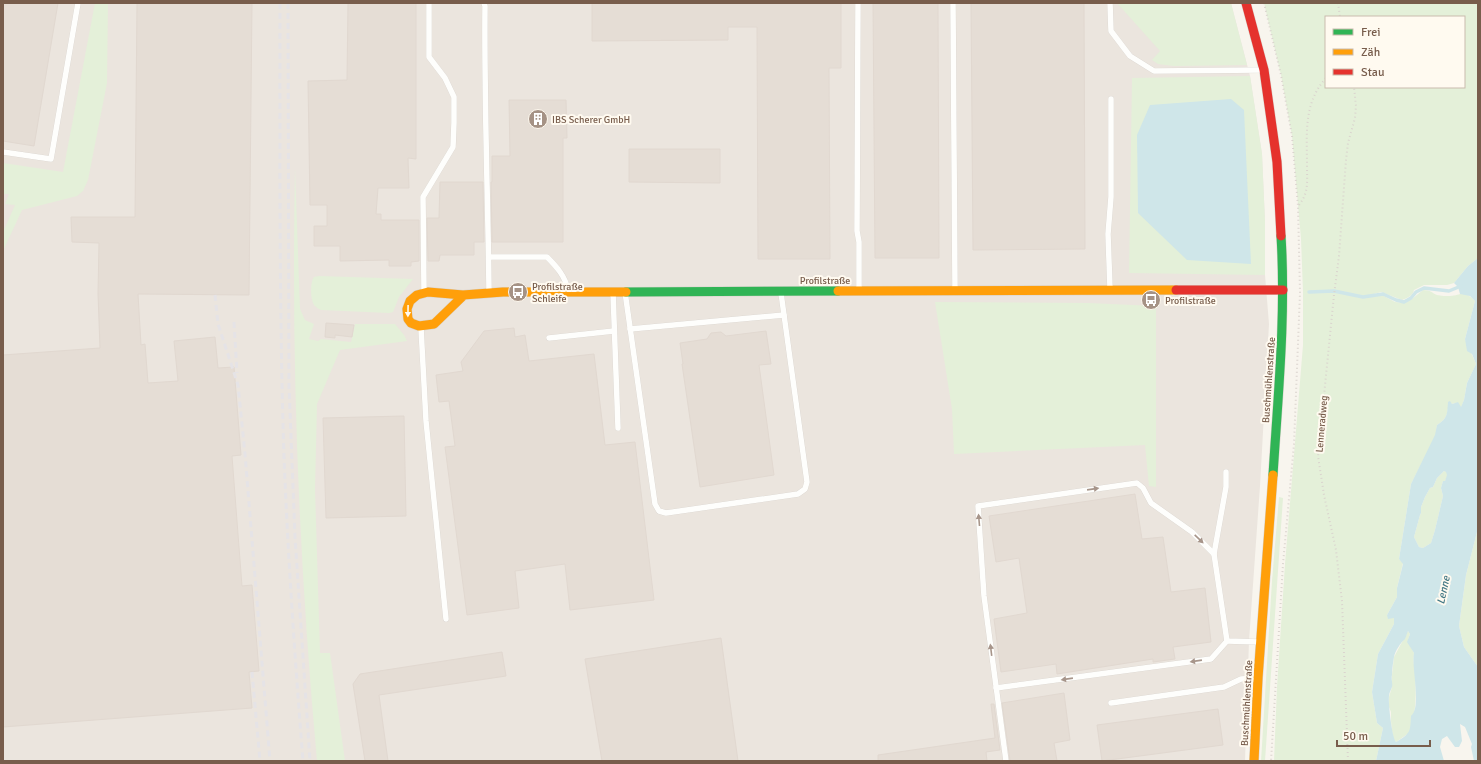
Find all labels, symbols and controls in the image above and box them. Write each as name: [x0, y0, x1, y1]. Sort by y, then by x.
legend: [1325, 16, 1465, 88]
text: Frei: [1361, 25, 1380, 40]
text: Zäh: [1361, 45, 1380, 60]
text: Stau: [1361, 65, 1385, 80]
building icon: IBS Scherer GmbH: [527, 108, 549, 130]
place label: IBS Scherer GmbH: [552, 114, 630, 126]
street label: Profilstraße: [800, 275, 850, 287]
bus stop icon: Profilstraße Schleife: [507, 281, 529, 303]
place label: Profilstraße Schleife: [532, 281, 583, 305]
bus stop icon: Profilstraße: [1140, 289, 1162, 311]
place label: Profilstraße: [1165, 295, 1216, 307]
one-way arrow: [405, 305, 411, 318]
street label: Buschmühlenstraße: [1260, 337, 1278, 423]
street label: Lenneradweg: [1314, 395, 1330, 453]
one-way arrow: [1087, 486, 1099, 492]
one-way arrow: [976, 514, 983, 526]
one-way arrow: [1194, 534, 1204, 544]
water label: Lenne: [1434, 574, 1453, 605]
one-way arrow: [988, 643, 994, 656]
one-way arrow: [1190, 658, 1202, 664]
street label: Buschmühlenstraße: [1239, 660, 1255, 746]
one-way arrow: [1061, 676, 1073, 682]
scale bar: [1337, 722, 1430, 748]
text: 50 m: [1343, 729, 1368, 744]

